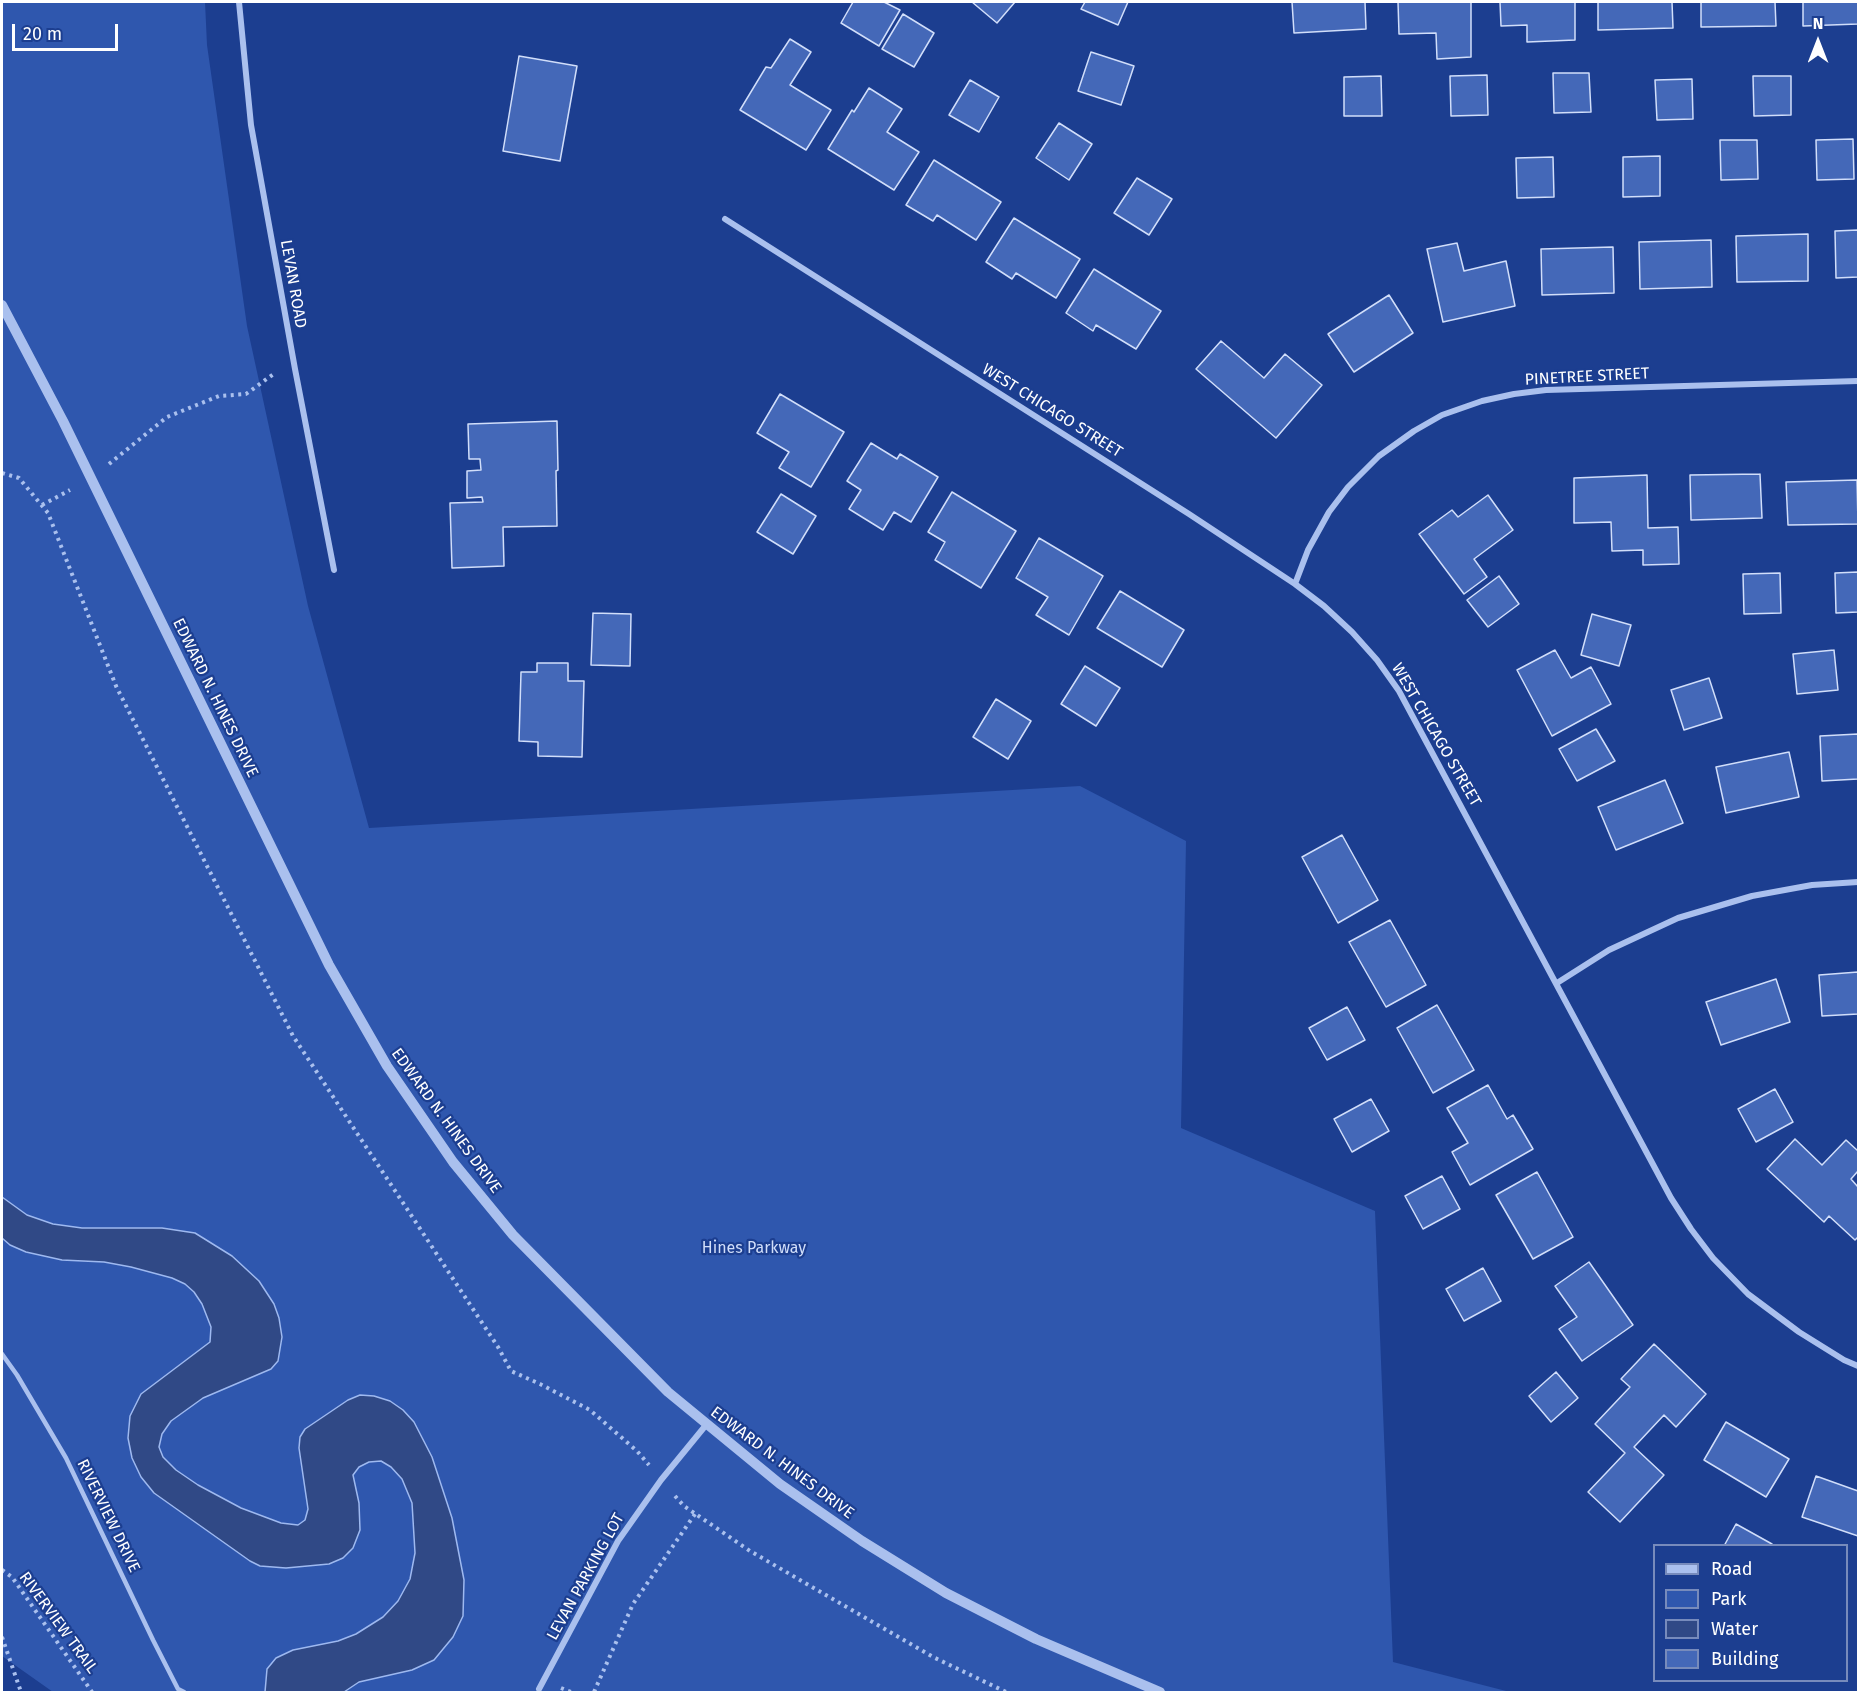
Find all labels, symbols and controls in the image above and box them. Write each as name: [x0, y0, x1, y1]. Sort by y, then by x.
scale bar: [15, 12, 122, 50]
north arrow: [1788, 12, 1848, 72]
text: N: [1813, 14, 1823, 33]
text: 20 m: [23, 23, 62, 45]
street label: LEVAN ROAD: [276, 238, 310, 330]
street label: WEST CHICAGO STREET: [978, 360, 1126, 462]
street label: PINETREE STREET: [1524, 364, 1650, 390]
street label: EDWARD N. HINES DRIVE: [168, 615, 262, 781]
street label: WEST CHICAGO STREET: [1387, 660, 1485, 810]
street label: EDWARD N. HINES DRIVE: [387, 1045, 505, 1197]
park label: Hines Parkway: [702, 1239, 806, 1259]
street label: EDWARD N. HINES DRIVE: [707, 1403, 857, 1523]
street label: RIVERVIEW DRIVE: [72, 1456, 144, 1576]
street label: LEVAN PARKING LOT: [543, 1510, 629, 1644]
legend: [1653, 1544, 1848, 1682]
text: Road: [1711, 1558, 1753, 1580]
street label: RIVERVIEW TRAIL: [15, 1568, 101, 1678]
text: Park: [1711, 1588, 1746, 1610]
text: Water: [1711, 1618, 1758, 1640]
text: Building: [1711, 1648, 1778, 1670]

